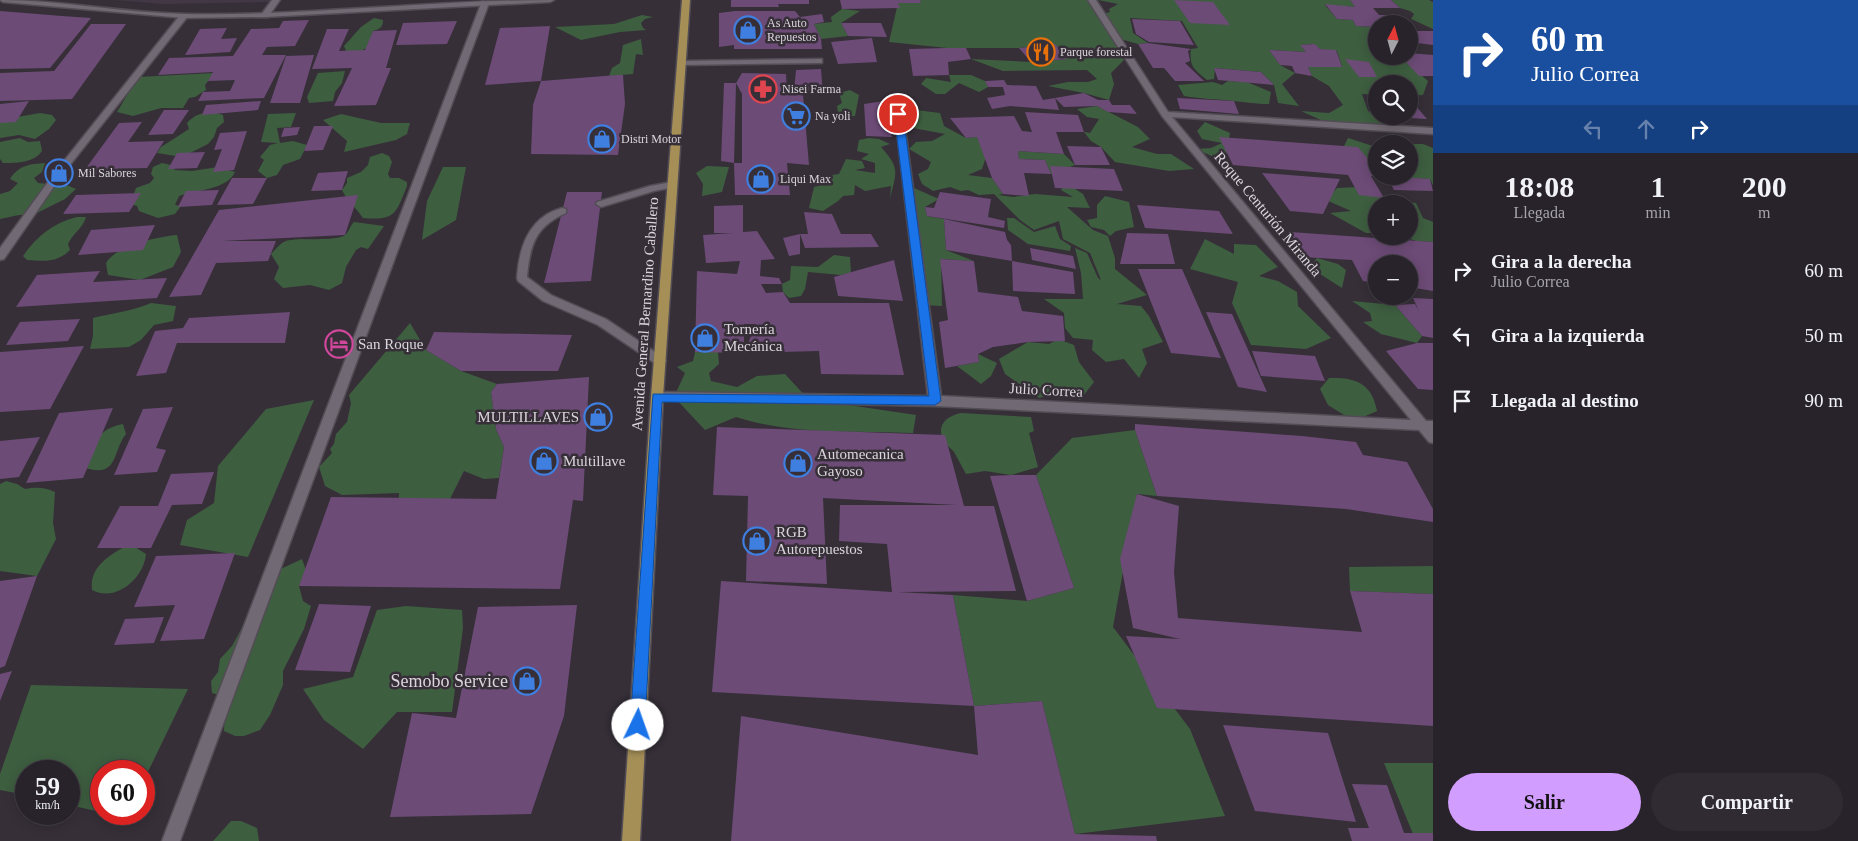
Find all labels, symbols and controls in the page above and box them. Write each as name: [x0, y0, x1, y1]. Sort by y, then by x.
shop icon: As Auto Repuestos: [733, 15, 763, 45]
north arrow: [1368, 15, 1418, 65]
map controls: [1368, 15, 1418, 305]
place label: As Auto Repuestos: [767, 16, 817, 44]
icon: right: [1448, 20, 1513, 85]
text: 60 m: [1531, 20, 1604, 59]
restaurant icon: Parque forestal: [1026, 37, 1056, 67]
place label: Parque forestal: [1060, 45, 1133, 59]
text: Julio Correa: [1531, 61, 1639, 86]
pharmacy icon: Nisei Farma: [748, 74, 778, 104]
button: search: [1368, 75, 1418, 125]
place label: Nisei Farma: [782, 82, 842, 96]
pin: [877, 93, 919, 135]
icon: arrive: [884, 100, 912, 128]
supermarket icon: Na yoli: [781, 101, 811, 131]
place label: Na yoli: [815, 109, 851, 123]
icon: left: [1579, 115, 1607, 143]
icon: ahead: [1632, 115, 1660, 143]
icon: right: [1685, 115, 1713, 143]
shop icon: Distri Motor: [587, 124, 617, 154]
place label: Distri Motor: [621, 132, 681, 146]
button: layers: [1368, 135, 1418, 185]
street label: Roque Centurión Miranda: [1211, 149, 1325, 280]
shop icon: Mil Sabores: [44, 158, 74, 188]
shop icon: Liqui Max: [746, 164, 776, 194]
place label: Mil Sabores: [78, 166, 137, 180]
text: 18:08: [1504, 170, 1574, 203]
text: 1: [1650, 170, 1665, 203]
text: 200: [1742, 170, 1787, 203]
place label: Liqui Max: [780, 172, 831, 186]
button: +: [1368, 195, 1418, 245]
street label: Avenida General Bernardino Caballero: [629, 197, 661, 431]
text: Llegada: [1514, 204, 1565, 221]
text: min: [1646, 204, 1670, 221]
text: m: [1758, 204, 1770, 221]
text: Gira a la derecha: [1491, 251, 1632, 272]
button: −: [1368, 255, 1418, 305]
icon: right: [1448, 257, 1476, 285]
text: 60 m: [1804, 260, 1843, 281]
text: Julio Correa: [1491, 273, 1570, 290]
place label: Tornería Mecánica: [724, 321, 783, 354]
icon: left: [1448, 322, 1476, 350]
shop icon: Tornería Mecánica: [690, 323, 720, 353]
text: Gira a la izquierda: [1491, 325, 1645, 346]
text: 50 m: [1804, 325, 1843, 346]
hotel icon: San Roque: [324, 329, 354, 359]
place label: San Roque: [358, 336, 424, 352]
street label: Julio Correa: [1009, 380, 1084, 400]
icon: arrive: [1448, 387, 1476, 415]
text: Llegada al destino: [1491, 390, 1639, 411]
text: 90 m: [1804, 390, 1843, 411]
shop icon: MULTILLAVES: [583, 402, 613, 432]
place label: MULTILLAVES: [477, 409, 579, 425]
shop icon: Multillave: [529, 446, 559, 476]
place label: Automecanica Gayoso: [817, 446, 904, 479]
shop icon: Automecanica Gayoso: [783, 448, 813, 478]
place label: Multillave: [563, 453, 626, 469]
place label: RGB Autorepuestos: [776, 524, 863, 557]
shop icon: RGB Autorepuestos: [742, 526, 772, 556]
shop icon: Semobo Service: [512, 666, 542, 696]
place label: Semobo Service: [391, 671, 508, 691]
position arrow: [611, 698, 663, 750]
speed limit sign: 60: [90, 760, 155, 825]
text: 59: [35, 773, 60, 800]
button: Salir: [1448, 773, 1641, 831]
button: Compartir: [1651, 773, 1843, 831]
text: km/h: [35, 798, 60, 812]

